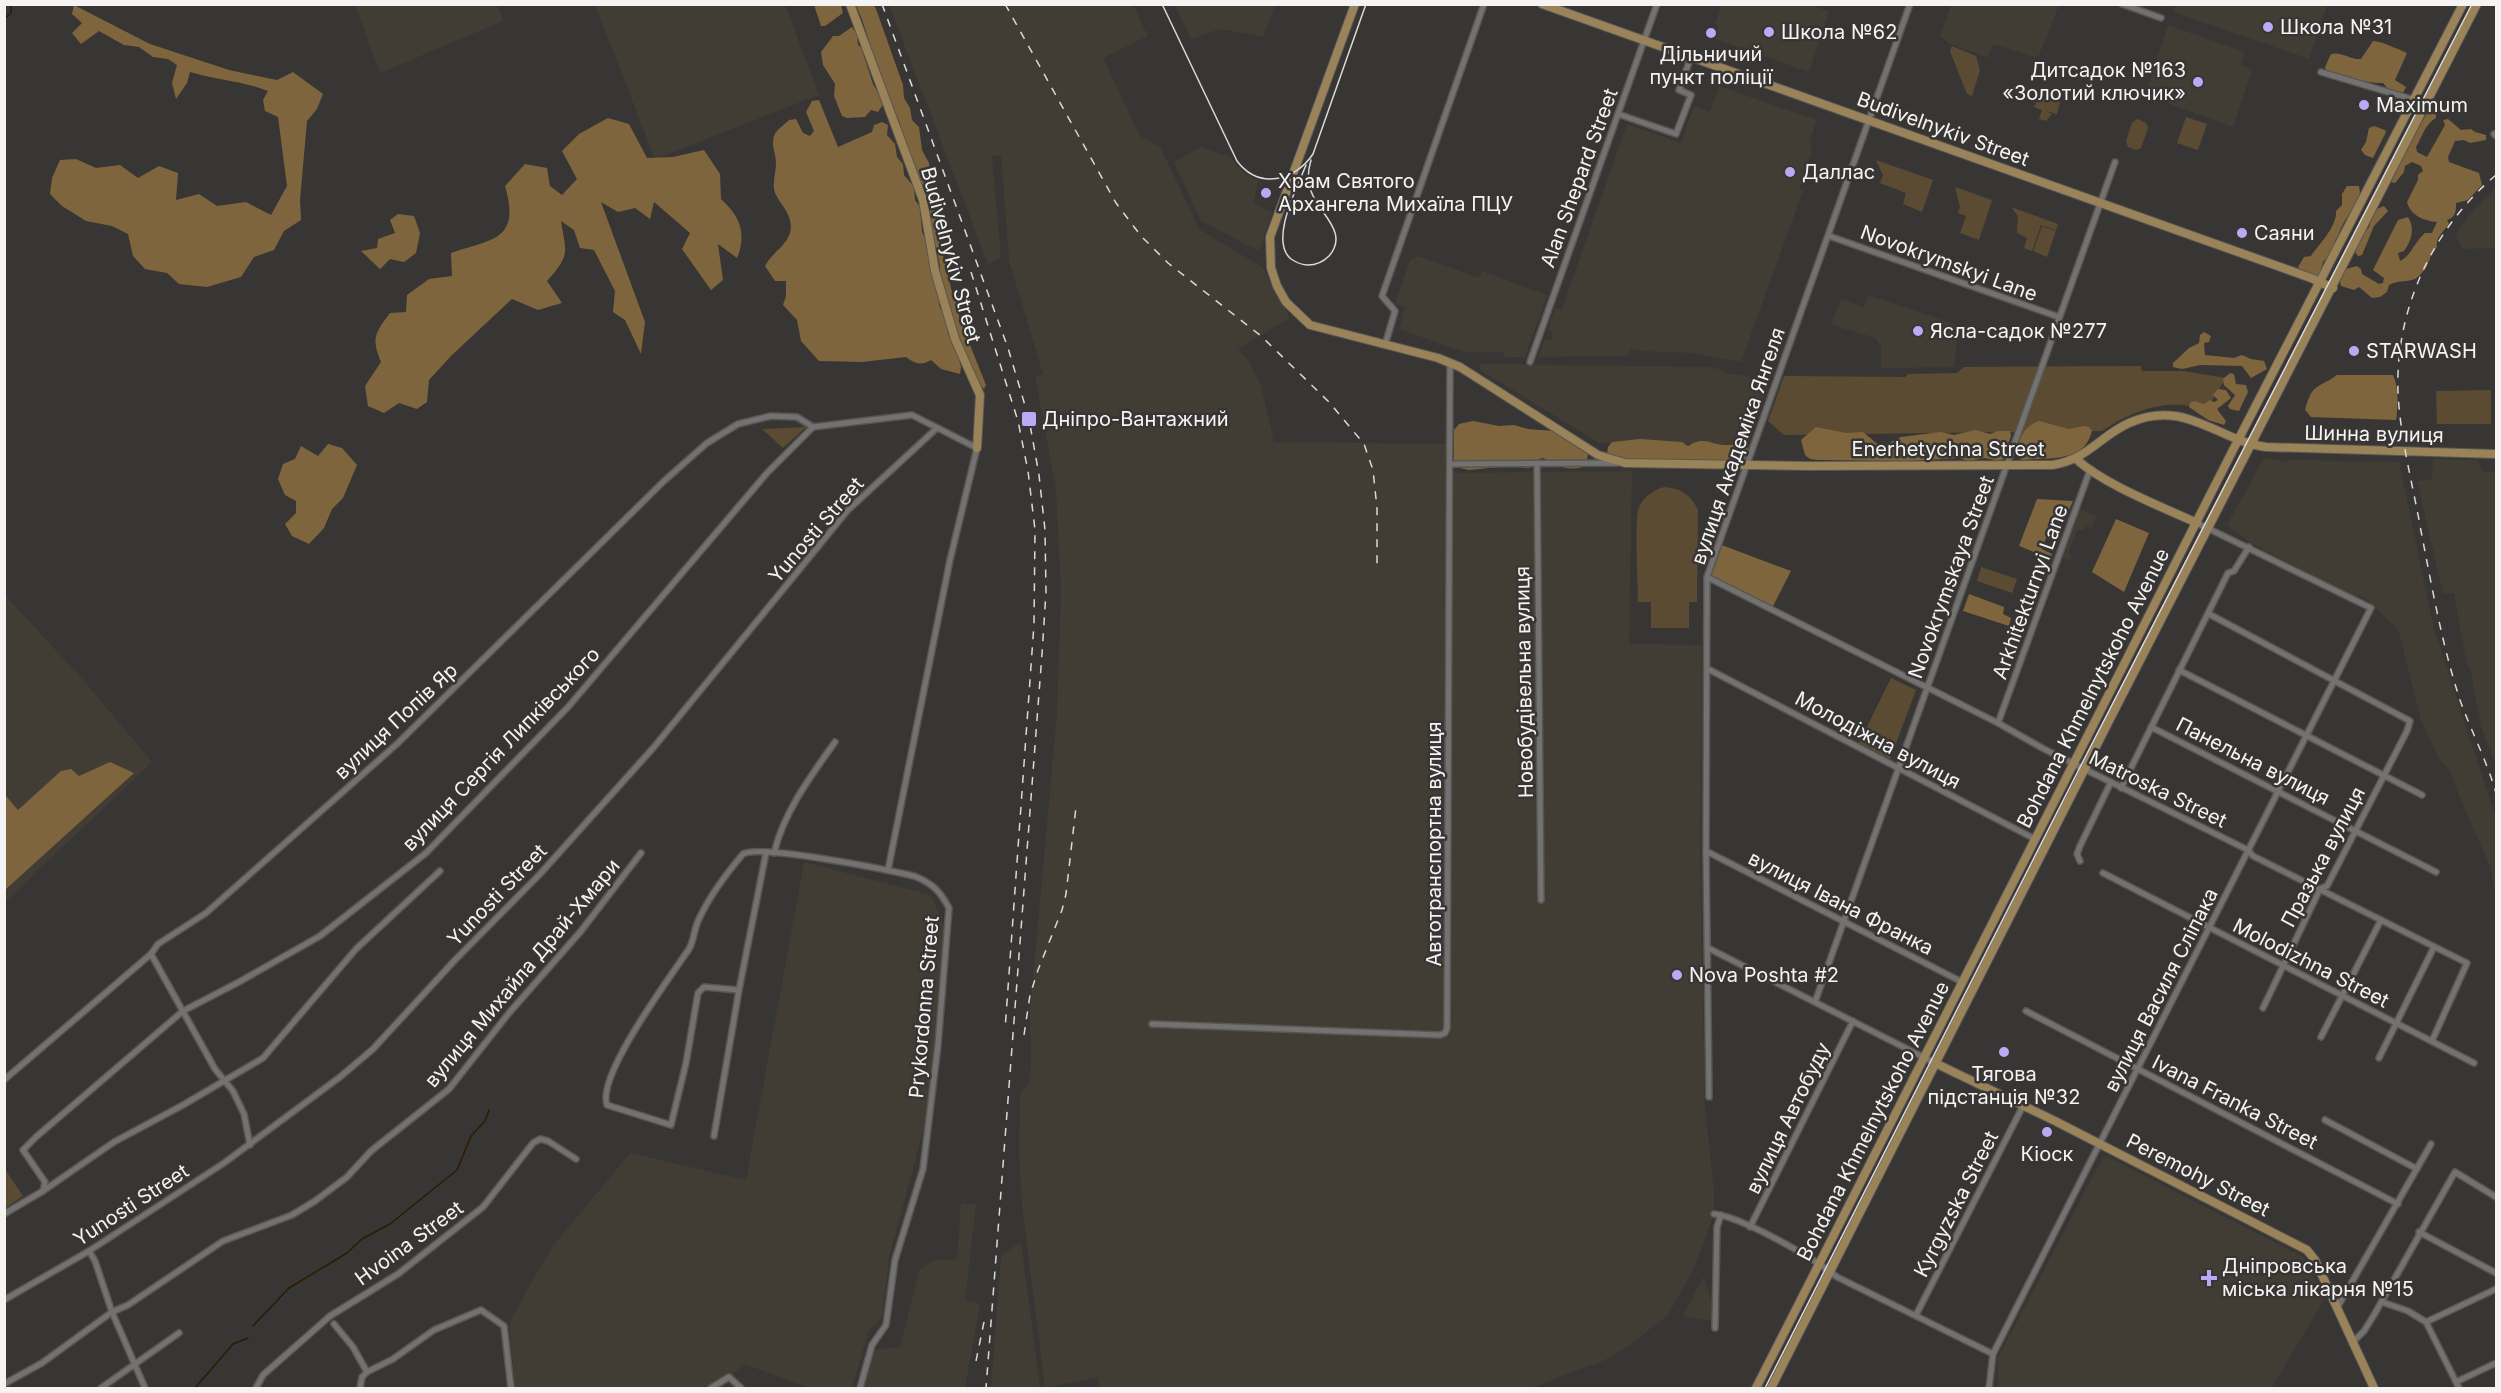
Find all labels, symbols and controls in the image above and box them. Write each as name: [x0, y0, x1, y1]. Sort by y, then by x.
place label: Школа №31: [2280, 15, 2392, 39]
place label: Школа №62: [1781, 20, 1897, 44]
marker: Школа №31: [2261, 20, 2275, 34]
marker: Школа №62: [1762, 25, 1776, 39]
marker: Дільничий пункт поліції: [1704, 26, 1718, 40]
place label: Дільничий пункт поліції: [1650, 42, 1774, 89]
place label: Дитсадок №163 «Золотий ключик»: [2002, 58, 2186, 105]
marker: Дитсадок №163 «Золотий ключик»: [2191, 75, 2205, 89]
street label: Alan Shepard Street: [1535, 85, 1623, 271]
street label: Budivelnykiv Street: [1854, 87, 2033, 171]
place label: Maximum: [2376, 93, 2468, 117]
marker: Maximum: [2357, 98, 2371, 112]
place label: Даллас: [1802, 160, 1875, 184]
street label: Budivelnykiv Street: [916, 164, 986, 346]
marker: Даллас: [1783, 165, 1797, 179]
place label: Храм Святого Архангела Михаїла ПЦУ: [1278, 169, 1514, 216]
marker: Храм Святого Архангела Михаїла ПЦУ: [1259, 186, 1273, 200]
street label: Novokrymskyi Lane: [1857, 220, 2041, 306]
place label: Саяни: [2254, 221, 2315, 245]
marker: Саяни: [2235, 226, 2249, 240]
place label: Ясла-садок №277: [1930, 319, 2107, 343]
street label: вулиця Академіка Янгеля: [1686, 324, 1790, 568]
marker: Ясла-садок №277: [1911, 324, 1925, 338]
place label: STARWASH: [2366, 339, 2477, 363]
marker: STARWASH: [2347, 344, 2361, 358]
place label: Дніпро-Вантажний: [1042, 407, 1229, 431]
marker: Дніпро-Вантажний: [1020, 410, 1038, 428]
street label: Шинна вулиця: [2304, 421, 2444, 447]
street label: Enerhetychna Street: [1852, 437, 2045, 461]
street label: Yunosti Street: [764, 472, 869, 588]
street label: Novokrymskaya Street: [1903, 472, 1999, 682]
street label: Arkhitekturnyi Lane: [1987, 502, 2073, 682]
street label: Bohdana Khmelnytskoho Avenue: [2012, 544, 2174, 832]
street label: Новобудівельна вулиця: [1510, 566, 1538, 798]
street label: вулиця Сергія Липківського: [397, 642, 605, 856]
street label: вулиця Попів Яр: [330, 658, 462, 784]
street label: Молодіжна вулиця: [1791, 686, 1965, 794]
street label: Панельна вулиця: [2172, 712, 2334, 810]
street label: Автотранспортна вулиця: [1422, 722, 1446, 966]
street label: Matroska Street: [2085, 745, 2231, 833]
street label: Празька вулиця: [2276, 783, 2370, 931]
street label: Yunosti Street: [442, 839, 552, 951]
street label: вулиця Івана Франка: [1745, 846, 1937, 960]
street label: вулиця Михайла Драй-Хмари: [419, 854, 625, 1092]
street label: вулиця Василя Сліпака: [2099, 884, 2223, 1096]
street label: Molodizhna Street: [2229, 913, 2393, 1013]
street label: Prykordonna Street: [904, 914, 944, 1099]
place label: Nova Poshta #2: [1689, 963, 1839, 987]
marker: Nova Poshta #2: [1670, 968, 1684, 982]
street label: Bohdana Khmelnytskoho Avenue: [1792, 977, 1954, 1265]
street label: вулиця Автобуду: [1741, 1038, 1835, 1198]
marker: Тягова пiдстанцiя №32: [1997, 1045, 2011, 1059]
street label: Ivana Franka Street: [2148, 1050, 2322, 1154]
place label: Тягова пiдстанцiя №32: [1928, 1062, 2080, 1109]
marker: Кіоск: [2040, 1125, 2054, 1139]
street label: Kyrgyzska Street: [1909, 1127, 2003, 1281]
street label: Peremohy Street: [2122, 1129, 2274, 1222]
place label: Кіоск: [2021, 1142, 2074, 1166]
street label: Yunosti Street: [69, 1159, 193, 1251]
street label: Hvoina Street: [350, 1195, 468, 1290]
place label: Дніпровська міська лікарня №15: [2222, 1254, 2414, 1301]
marker: Дніпровська міська лікарня №15: [2200, 1269, 2218, 1287]

